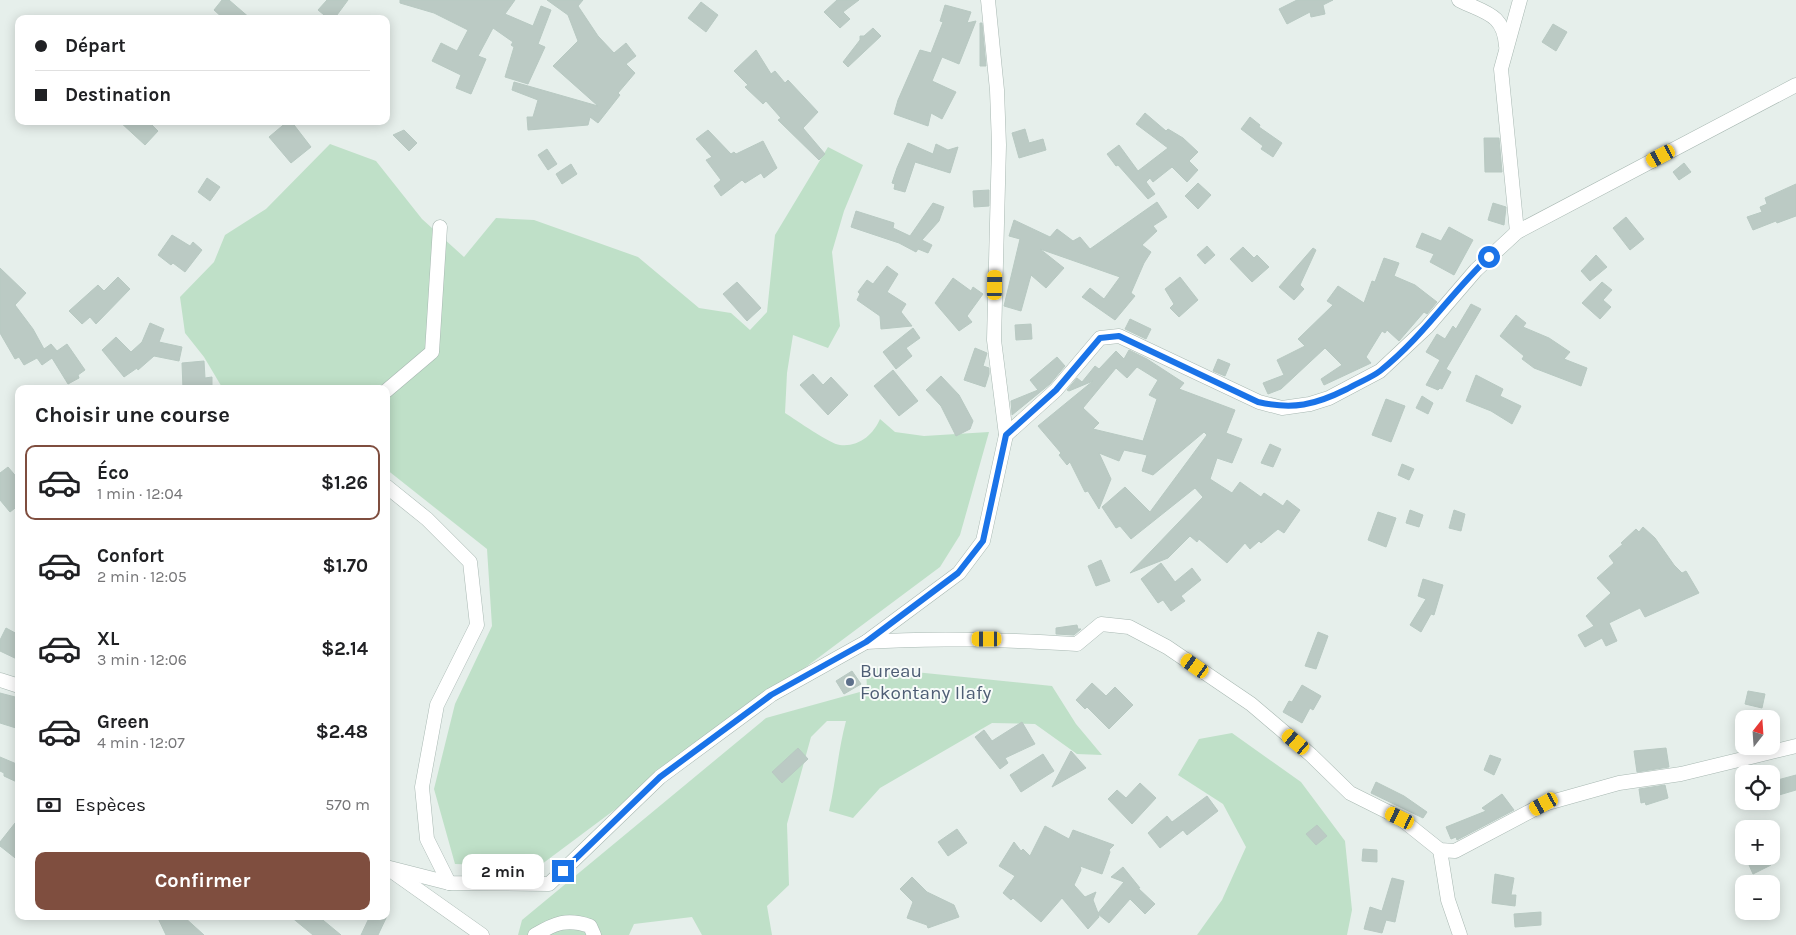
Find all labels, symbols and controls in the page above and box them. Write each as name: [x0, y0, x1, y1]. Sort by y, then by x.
text: Départ: [65, 35, 126, 57]
text: Destination: [65, 84, 171, 106]
car: [1644, 142, 1677, 170]
route start: [1478, 246, 1500, 268]
car: [987, 270, 1002, 300]
text: Choisir une course: [35, 402, 230, 428]
icon: car: [37, 460, 82, 505]
text: Éco: [97, 462, 129, 484]
text: $1.26: [321, 472, 368, 494]
text: 1 min · 12:04: [97, 484, 183, 503]
icon: car: [37, 543, 82, 588]
text: Confort: [97, 545, 164, 567]
text: $1.70: [323, 555, 368, 577]
text: 2 min · 12:05: [97, 567, 187, 586]
icon: car: [37, 626, 82, 671]
text: XL: [97, 628, 119, 650]
car: [972, 632, 1002, 647]
text: $2.14: [321, 638, 368, 660]
text: 3 min · 12:06: [97, 650, 187, 669]
car: [1178, 651, 1211, 681]
place label: Bureau Fokontany Ilafy: [860, 660, 991, 704]
marker: Bureau Fokontany Ilafy: [844, 676, 856, 688]
icon: car: [37, 709, 82, 754]
north arrow: [1735, 710, 1780, 755]
map controls: [1735, 710, 1780, 920]
text: Green: [97, 711, 149, 733]
text: $2.48: [316, 721, 368, 743]
car: [1279, 727, 1312, 757]
text: 4 min · 12:07: [97, 733, 185, 752]
button: locate: [1735, 765, 1780, 810]
car: [1527, 790, 1560, 818]
icon: cash: [35, 791, 63, 819]
text: Espèces: [75, 794, 146, 816]
text: 570 m: [325, 795, 370, 814]
car: [1383, 805, 1416, 831]
button: +: [1735, 820, 1780, 865]
button: Confirmer: [35, 852, 370, 910]
callout: 2 min: [463, 854, 546, 888]
route end: [552, 860, 574, 882]
text: 2 min: [481, 862, 525, 881]
button: −: [1735, 875, 1780, 920]

